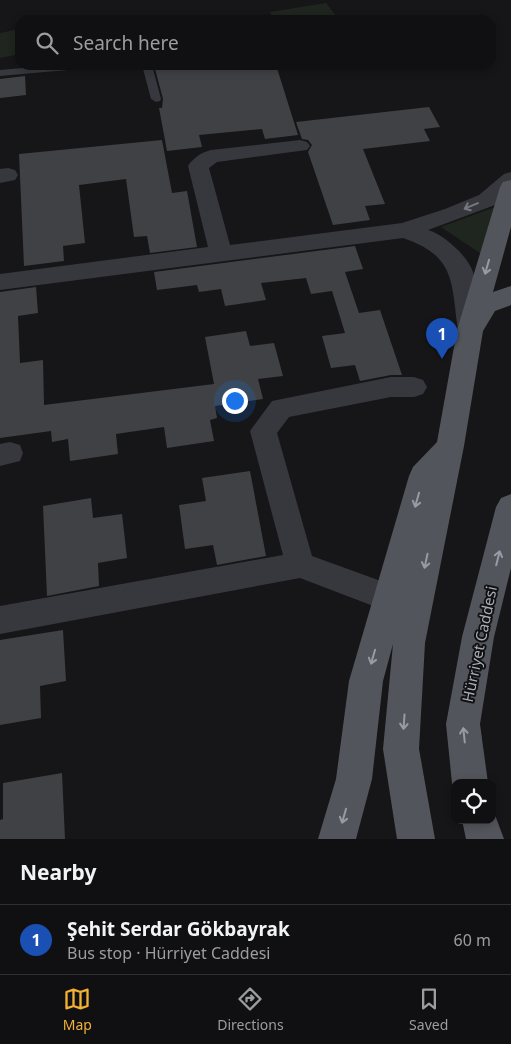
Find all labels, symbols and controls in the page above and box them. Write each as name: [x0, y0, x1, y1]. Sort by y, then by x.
search box: [15, 15, 496, 70]
icon: search: [33, 29, 61, 57]
text: Search here: [73, 30, 179, 56]
one-way arrow: [464, 202, 479, 212]
one-way arrow: [482, 259, 492, 275]
pin: 1: [426, 318, 458, 359]
your location: [222, 388, 248, 414]
one-way arrow: [411, 492, 421, 508]
one-way arrow: [493, 551, 503, 567]
one-way arrow: [421, 553, 431, 569]
street label: Hürriyet Caddesi: [457, 584, 501, 704]
one-way arrow: [368, 648, 377, 664]
one-way arrow: [399, 714, 408, 730]
one-way arrow: [459, 727, 469, 743]
map controls: [451, 779, 496, 824]
button: locate: [451, 779, 496, 824]
one-way arrow: [339, 808, 348, 824]
text: Nearby: [20, 858, 96, 886]
text: Şehit Serdar Gökbayrak: [67, 916, 290, 942]
text: 1: [31, 929, 41, 951]
text: 60 m: [454, 929, 491, 951]
text: Bus stop · Hürriyet Caddesi: [67, 942, 270, 964]
tab: Map: [63, 985, 92, 1034]
tab: Directions: [217, 985, 284, 1034]
tab: Saved: [409, 985, 448, 1034]

